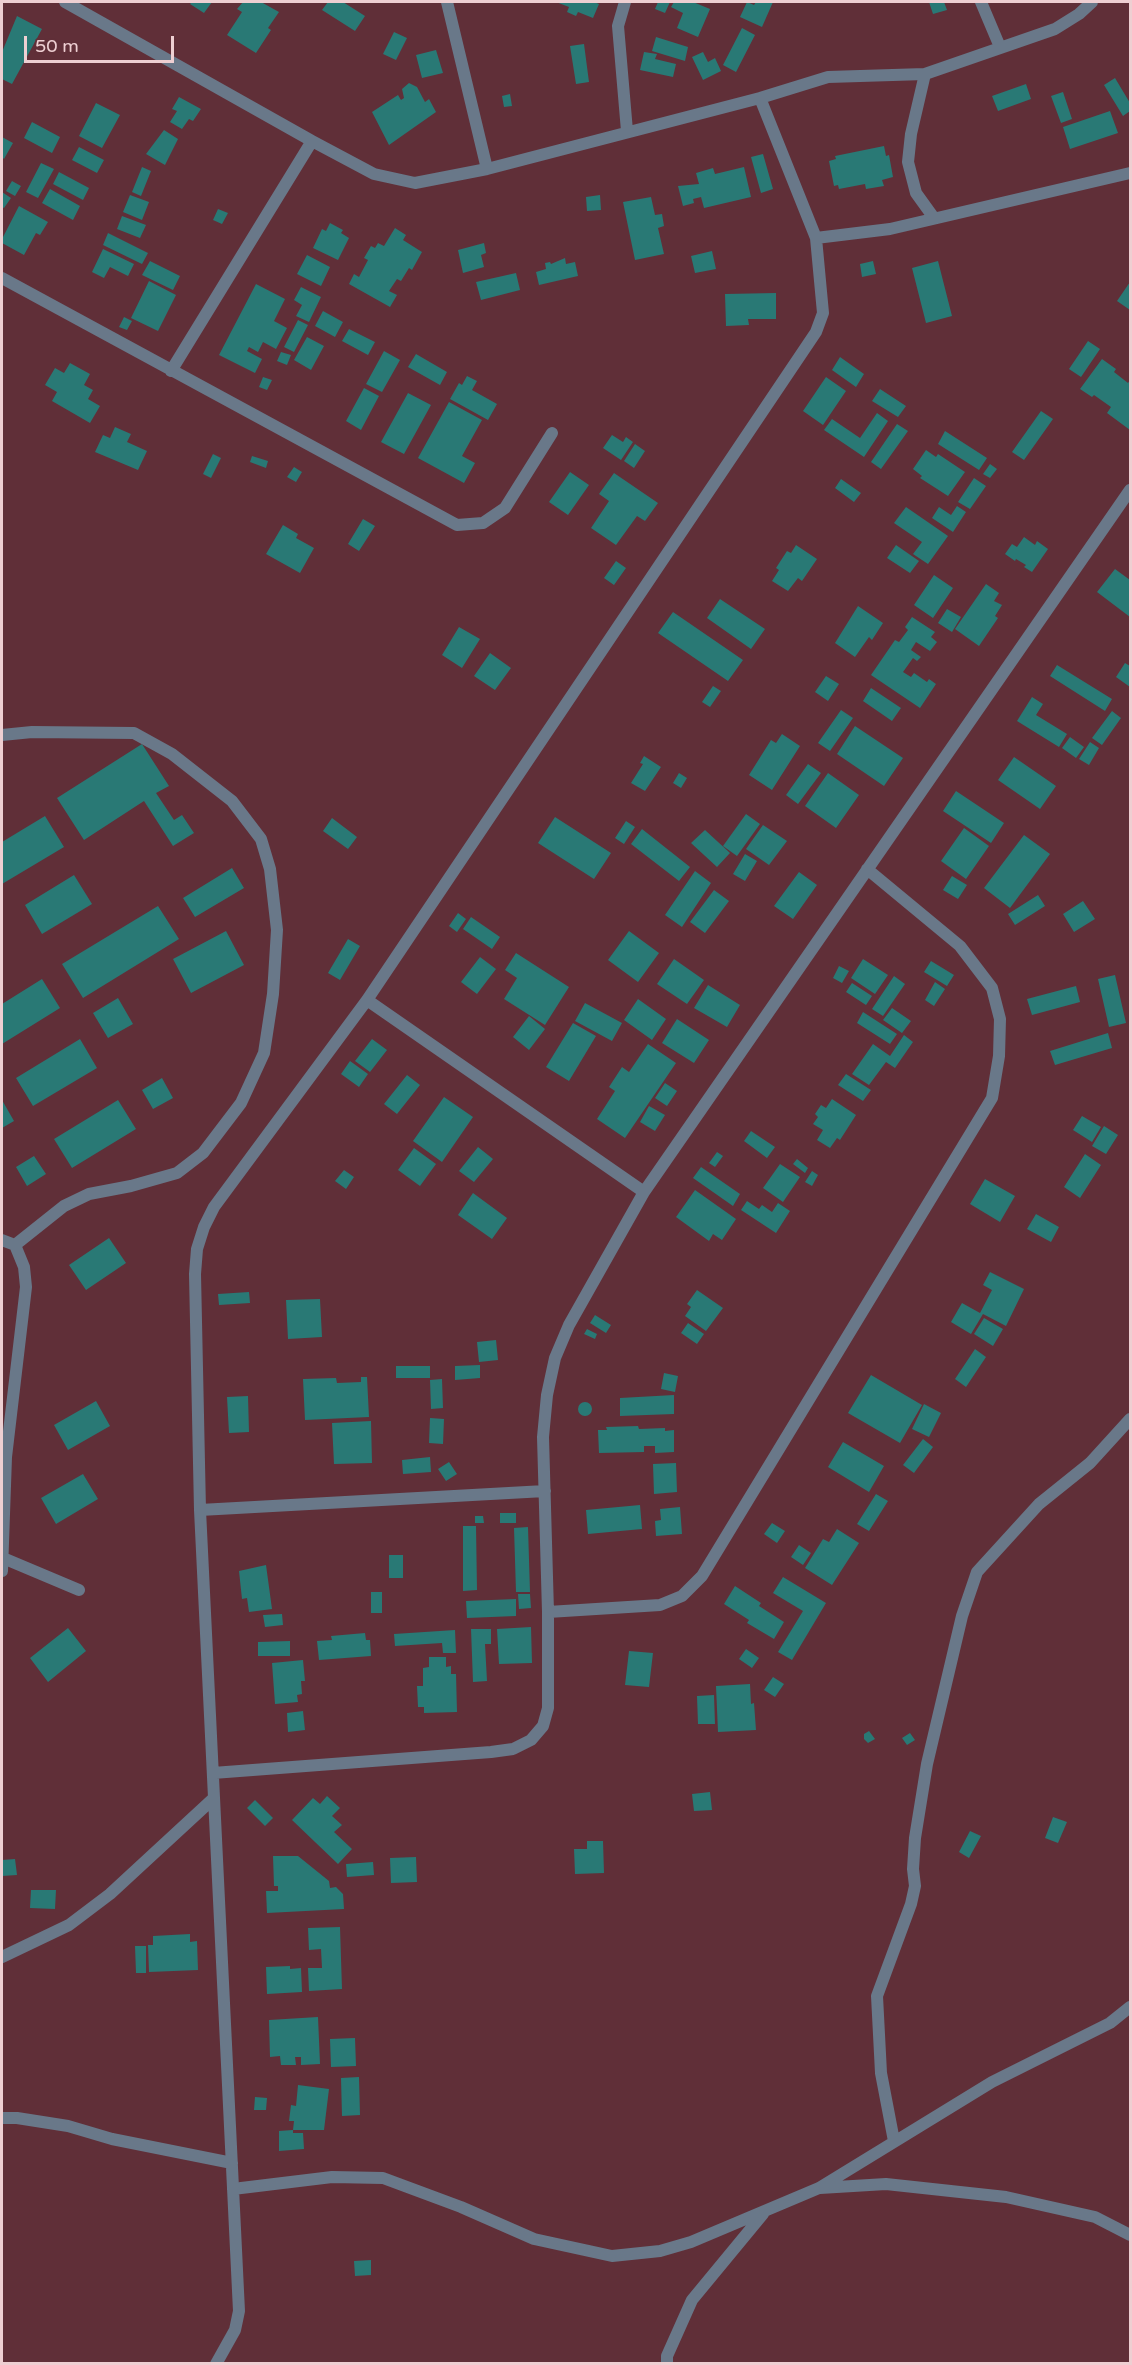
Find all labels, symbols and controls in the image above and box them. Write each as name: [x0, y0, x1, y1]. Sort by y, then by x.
scale bar: [27, 24, 177, 62]
text: 50 m: [35, 35, 79, 57]

